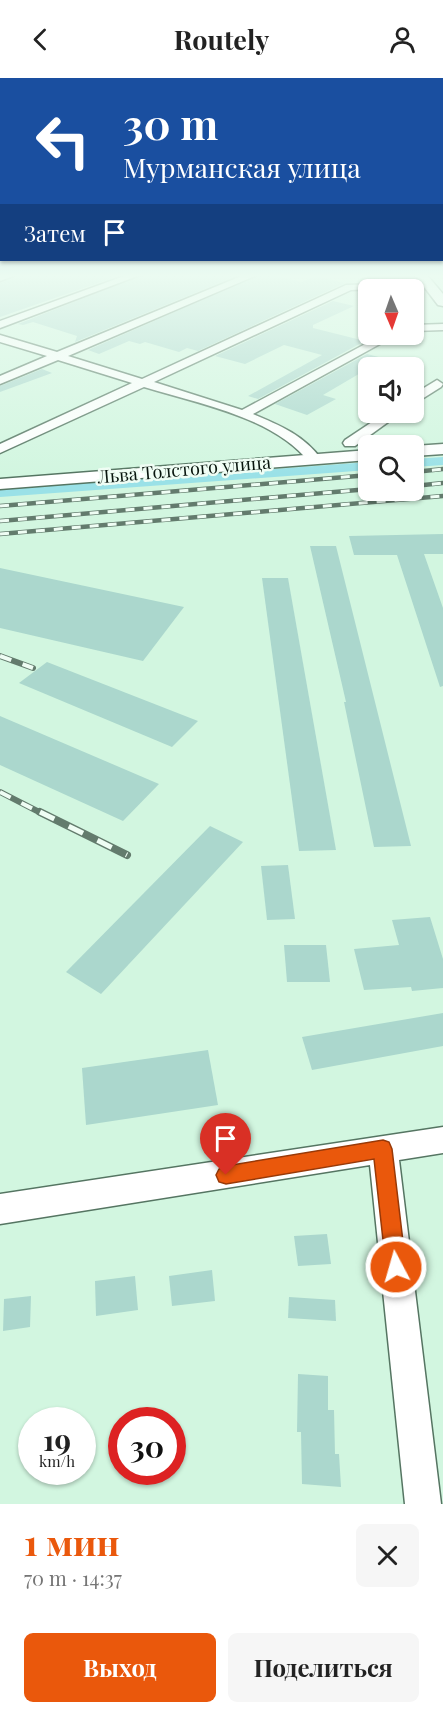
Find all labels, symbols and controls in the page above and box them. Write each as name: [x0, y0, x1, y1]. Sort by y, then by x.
text: Routely: [174, 21, 269, 57]
icon: back: [24, 23, 57, 56]
icon: person: [386, 23, 419, 56]
text: 30 m: [123, 95, 218, 151]
icon: left: [24, 102, 102, 180]
text: Мурманская улица: [123, 149, 361, 185]
icon: arrive: [98, 216, 131, 249]
text: Затем: [24, 218, 86, 248]
north arrow: [358, 279, 424, 345]
map controls: [358, 279, 424, 501]
button: sound: [358, 357, 424, 423]
button: search: [358, 435, 424, 501]
street label: Льва Толстого улица: [95, 449, 272, 489]
pin: [200, 1113, 251, 1175]
icon: arrive: [209, 1122, 242, 1155]
position arrow: [364, 1235, 428, 1299]
speed limit sign: 30: [108, 1407, 186, 1485]
text: 19: [43, 1419, 71, 1459]
text: km/h: [39, 1451, 75, 1471]
text: 1 мин: [24, 1517, 119, 1565]
button: close: [356, 1524, 419, 1587]
text: 70 m · 14:37: [24, 1564, 122, 1591]
button: Выход: [24, 1633, 216, 1702]
button: Поделиться: [228, 1633, 419, 1702]

